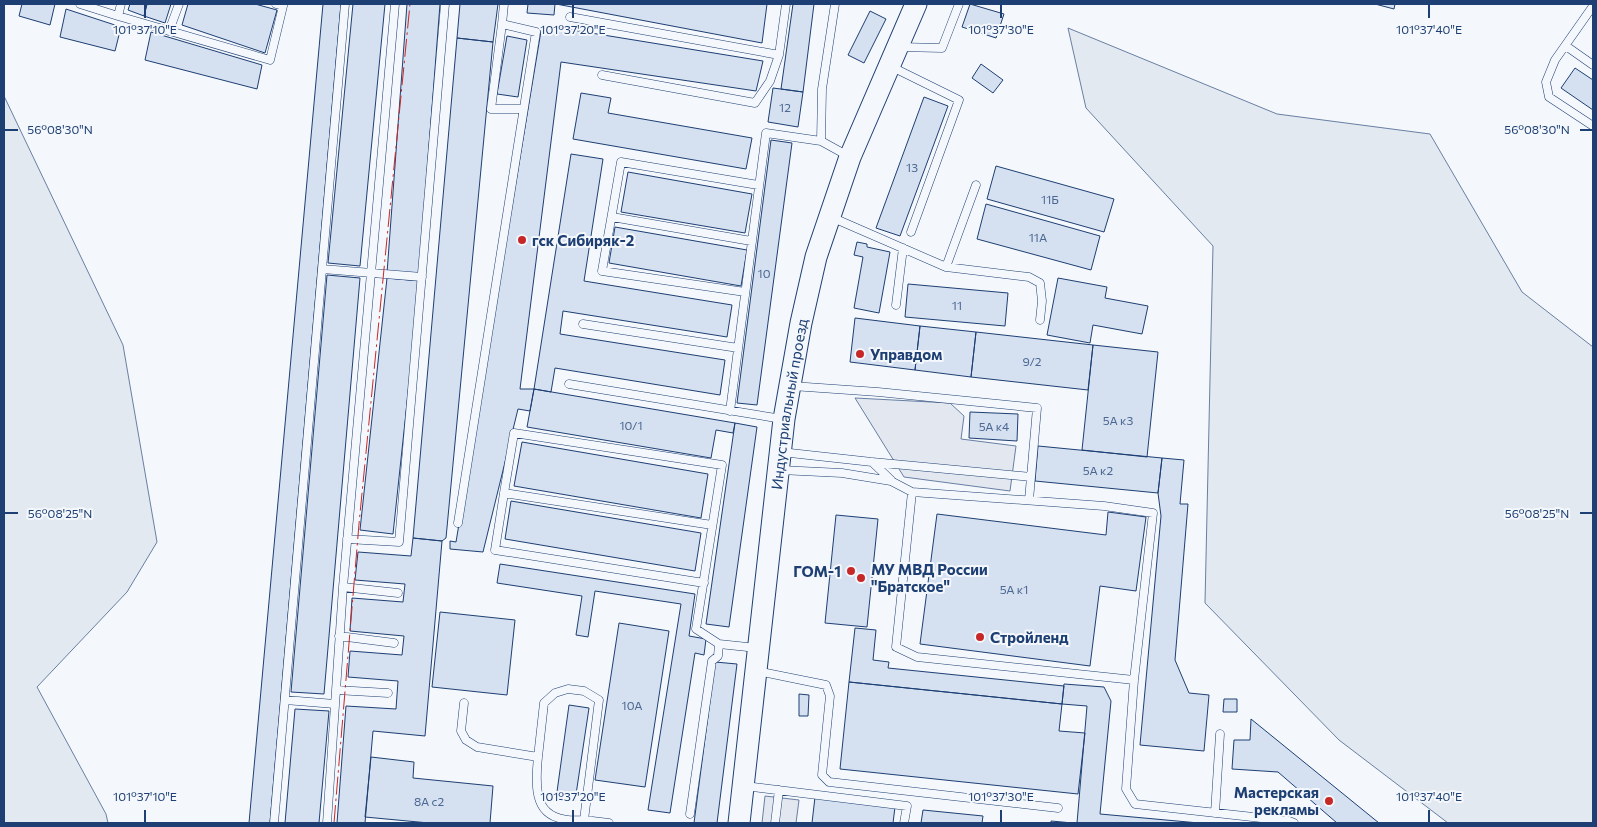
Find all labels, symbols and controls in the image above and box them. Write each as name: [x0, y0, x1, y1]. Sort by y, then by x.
text: 101°37'10"E: [113, 22, 177, 36]
text: 101°37'20"E: [540, 22, 606, 36]
text: 101°37'30"E: [968, 22, 1034, 36]
text: 101°37'40"E: [1396, 22, 1462, 36]
house number: 12: [779, 100, 791, 114]
text: 56°08'30"N: [27, 122, 93, 136]
text: 56°08'30"N: [1504, 122, 1570, 136]
house number: 13: [906, 160, 918, 174]
house number: 11Б: [1041, 192, 1059, 206]
house number: 11А: [1029, 230, 1047, 244]
place label: гск Сибиряк-2: [532, 231, 634, 249]
marker: гск Сибиряк-2: [516, 234, 528, 246]
house number: 10: [758, 266, 771, 280]
house number: 11: [952, 298, 962, 312]
street label: Индустриальный проезд: [767, 316, 811, 491]
place label: Управдом: [870, 345, 942, 363]
marker: Управдом: [854, 348, 866, 360]
house number: 9/2: [1022, 354, 1042, 368]
house number: 5А к3: [1103, 413, 1133, 427]
house number: 10/1: [619, 418, 643, 432]
house number: 5А к4: [979, 419, 1009, 433]
house number: 5А к2: [1083, 463, 1113, 477]
text: 56°08'25"N: [28, 506, 92, 520]
text: 56°08'25"N: [1505, 506, 1569, 520]
place label: МУ МВД России "Братское": [871, 560, 988, 595]
place label: ГОМ-1: [793, 562, 841, 580]
marker: ГОМ-1: [845, 565, 857, 577]
marker: МУ МВД России "Братское": [855, 572, 867, 584]
house number: 5А к1: [1000, 582, 1028, 596]
place label: Стройленд: [990, 628, 1069, 646]
marker: Стройленд: [974, 631, 986, 643]
house number: 10А: [622, 698, 642, 712]
place label: Мастерская рекламы: [1234, 783, 1319, 818]
text: 101°37'10"E: [113, 789, 177, 803]
text: 101°37'20"E: [540, 789, 606, 803]
text: 101°37'30"E: [968, 789, 1034, 803]
text: 101°37'40"E: [1396, 789, 1462, 803]
house number: 8А с2: [414, 794, 444, 808]
marker: Мастерская рекламы: [1323, 795, 1335, 807]

